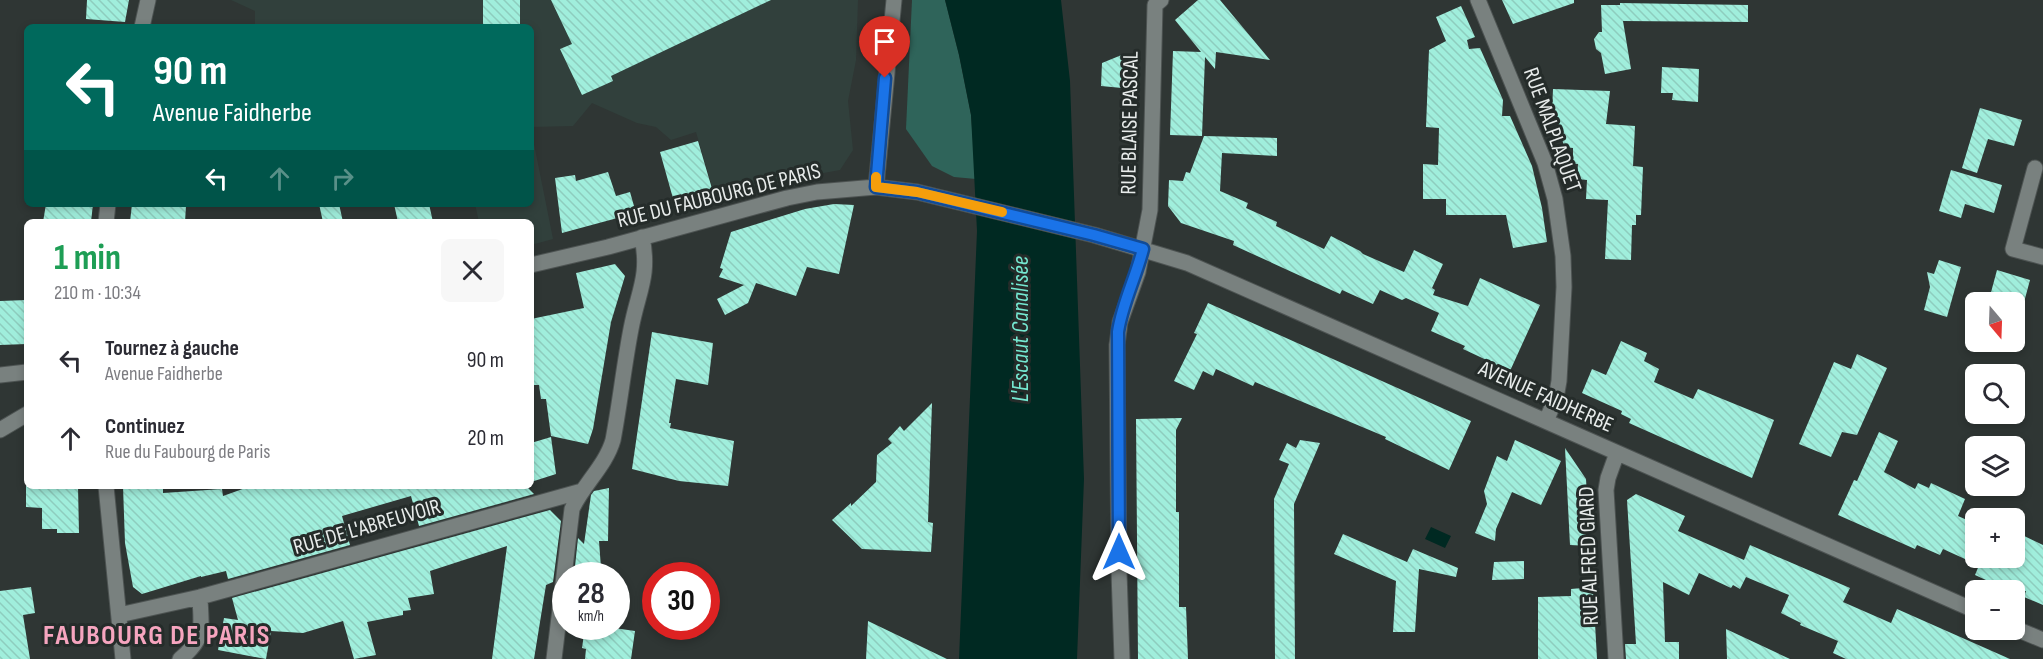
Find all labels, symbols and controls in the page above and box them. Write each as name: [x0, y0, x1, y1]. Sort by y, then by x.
pin: [859, 16, 910, 78]
icon: arrive: [868, 25, 901, 58]
text: 90 m: [153, 46, 227, 97]
icon: left: [54, 48, 132, 126]
street label: RUE BLAISE PASCAL: [1115, 51, 1145, 195]
street label: RUE MALPLAQUET: [1517, 64, 1587, 196]
text: Avenue Faidherbe: [153, 97, 312, 129]
street label: RUE DU FAUBOURG DE PARIS: [614, 158, 824, 234]
icon: left: [200, 162, 233, 195]
icon: ahead: [263, 162, 296, 195]
icon: right: [326, 162, 359, 195]
text: 1 min: [54, 237, 121, 280]
button: close: [441, 239, 504, 302]
water label: L'Escaut Canalisée: [1006, 256, 1035, 402]
text: 210 m · 10:34: [54, 281, 141, 305]
north arrow: [1965, 292, 2025, 352]
map controls: [1965, 292, 2025, 640]
text: Tournez à gauche: [105, 335, 239, 362]
icon: left: [54, 344, 87, 377]
text: 90 m: [467, 347, 504, 374]
street label: AVENUE FAIDHERBE: [1474, 355, 1618, 439]
text: Avenue Faidherbe: [105, 362, 223, 386]
button: search: [1965, 364, 2025, 424]
text: Continuez: [105, 413, 185, 440]
icon: ahead: [54, 422, 87, 455]
text: 20 m: [468, 425, 504, 452]
button: layers: [1965, 436, 2025, 496]
text: Rue du Faubourg de Paris: [105, 440, 270, 464]
street label: RUE ALFRED GIARD: [1573, 486, 1605, 626]
street label: RUE DE L'ABREUVOIR: [290, 493, 444, 561]
button: +: [1965, 508, 2025, 568]
position arrow: [1087, 520, 1151, 584]
speed limit sign: 30: [642, 562, 720, 640]
text: 28: [577, 576, 605, 612]
button: −: [1965, 580, 2025, 640]
text: km/h: [578, 607, 604, 626]
district label: FAUBOURG DE PARIS: [43, 619, 271, 652]

